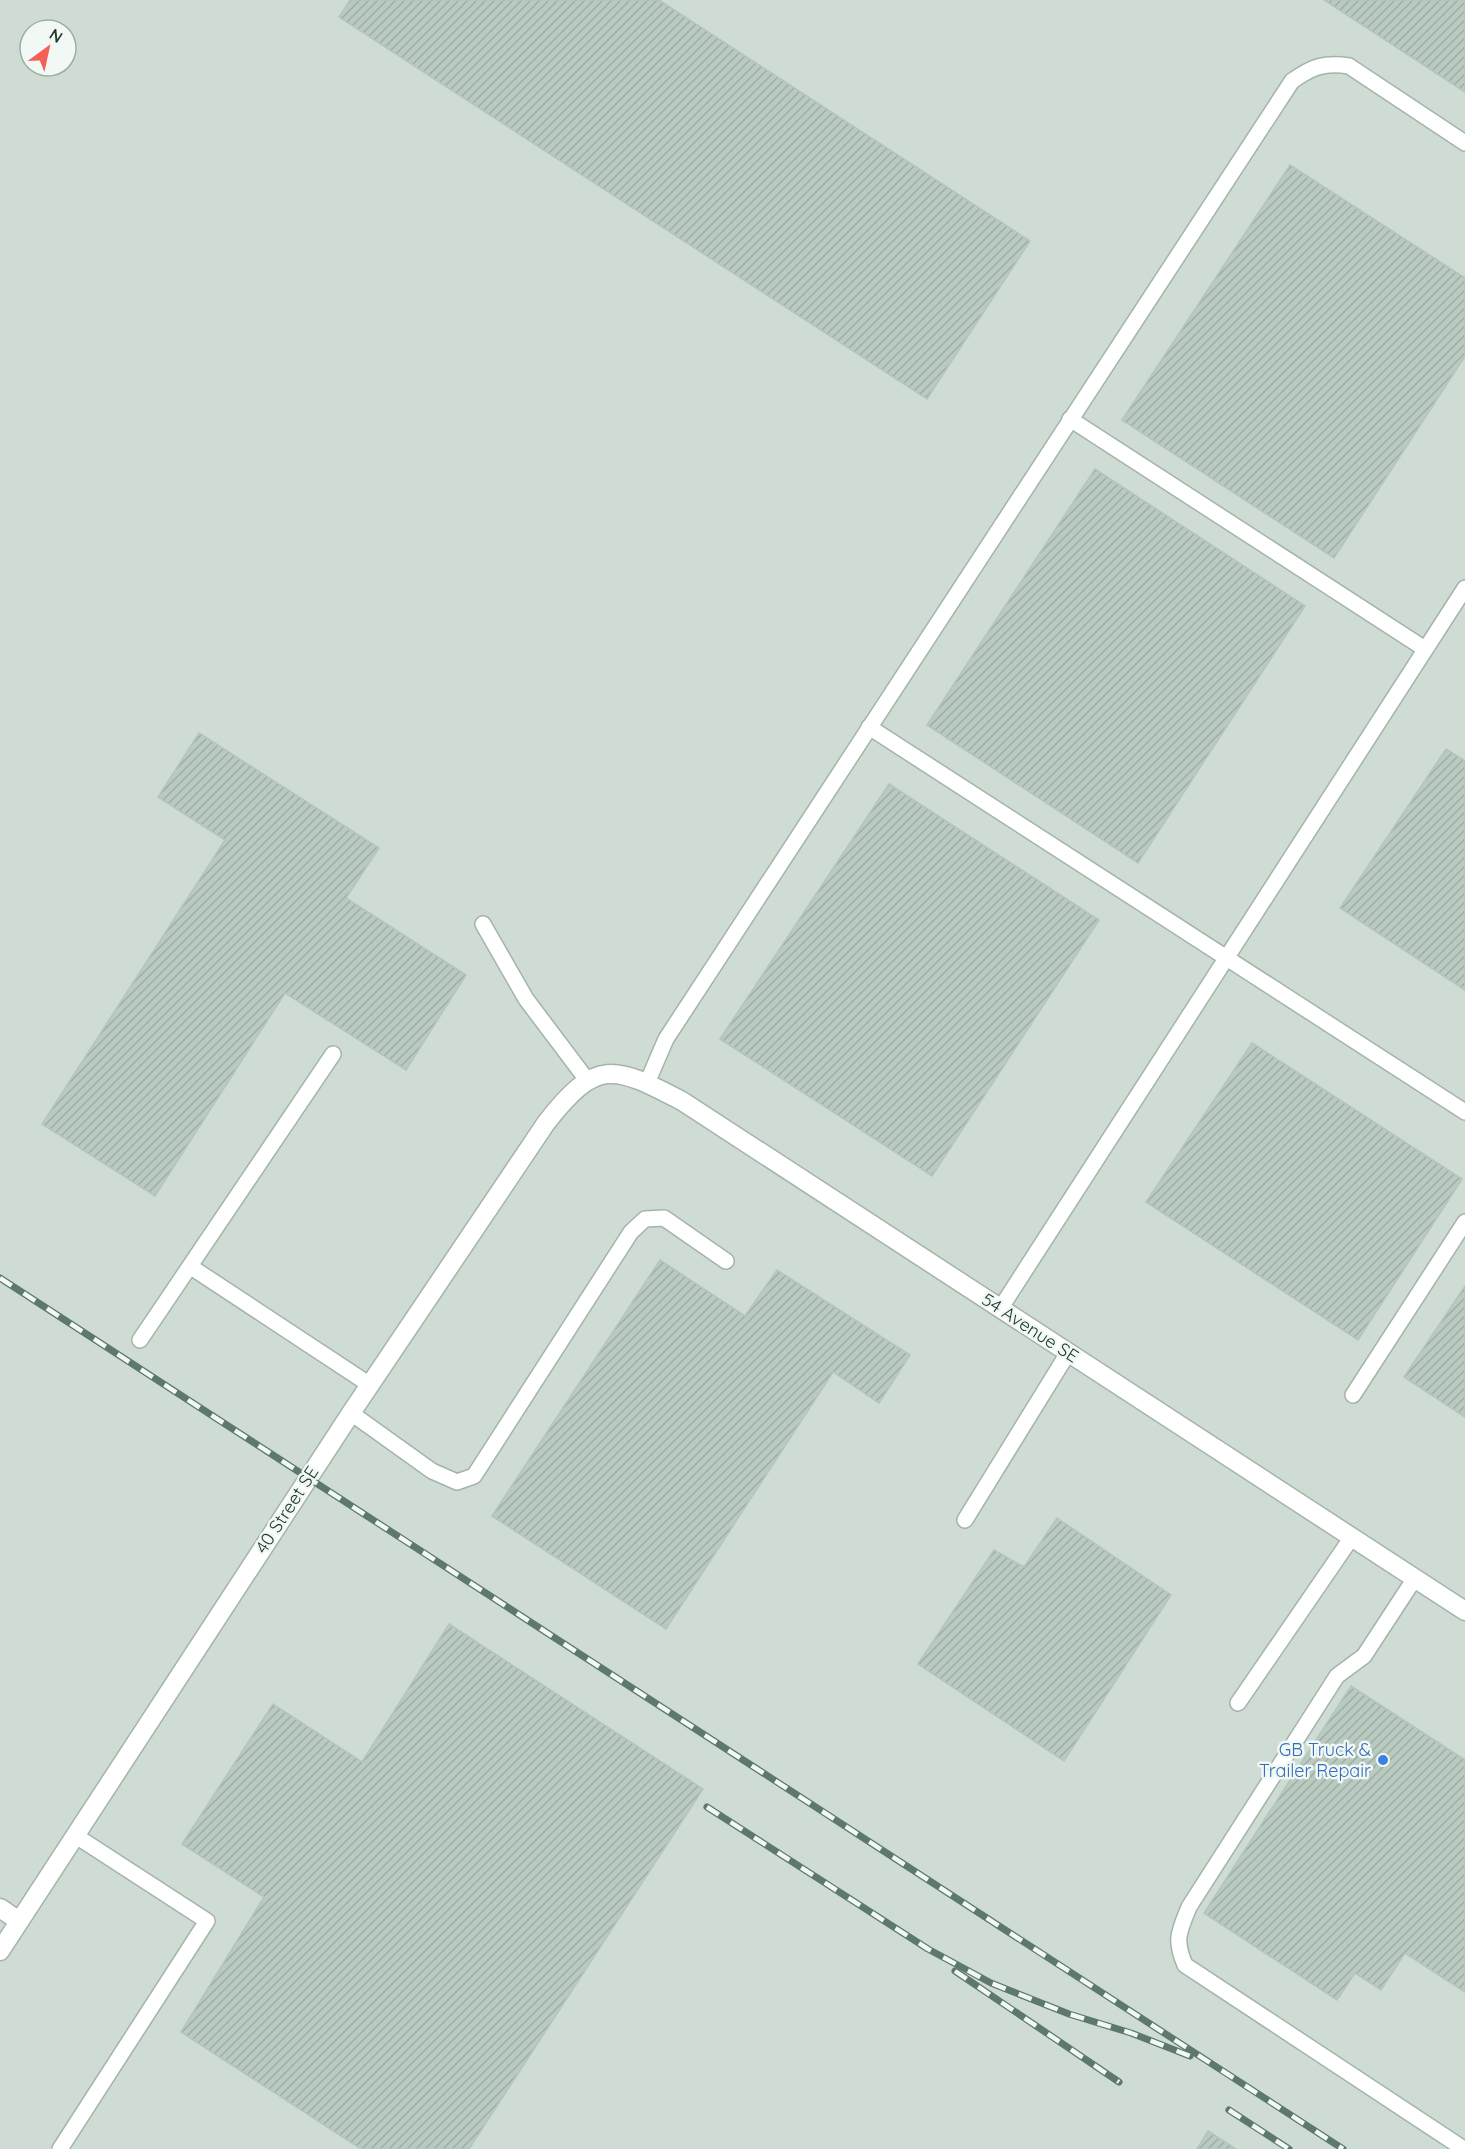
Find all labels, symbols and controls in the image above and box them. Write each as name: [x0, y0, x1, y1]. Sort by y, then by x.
north arrow: [18, 18, 78, 78]
text: N: [46, 24, 67, 47]
street label: 54 Avenue SE: [977, 1288, 1083, 1367]
street label: 40 Street SE: [250, 1462, 323, 1558]
place label: GB Truck & Trailer Repair: [1259, 1738, 1371, 1782]
marker: GB Truck & Trailer Repair: [1376, 1753, 1390, 1767]

